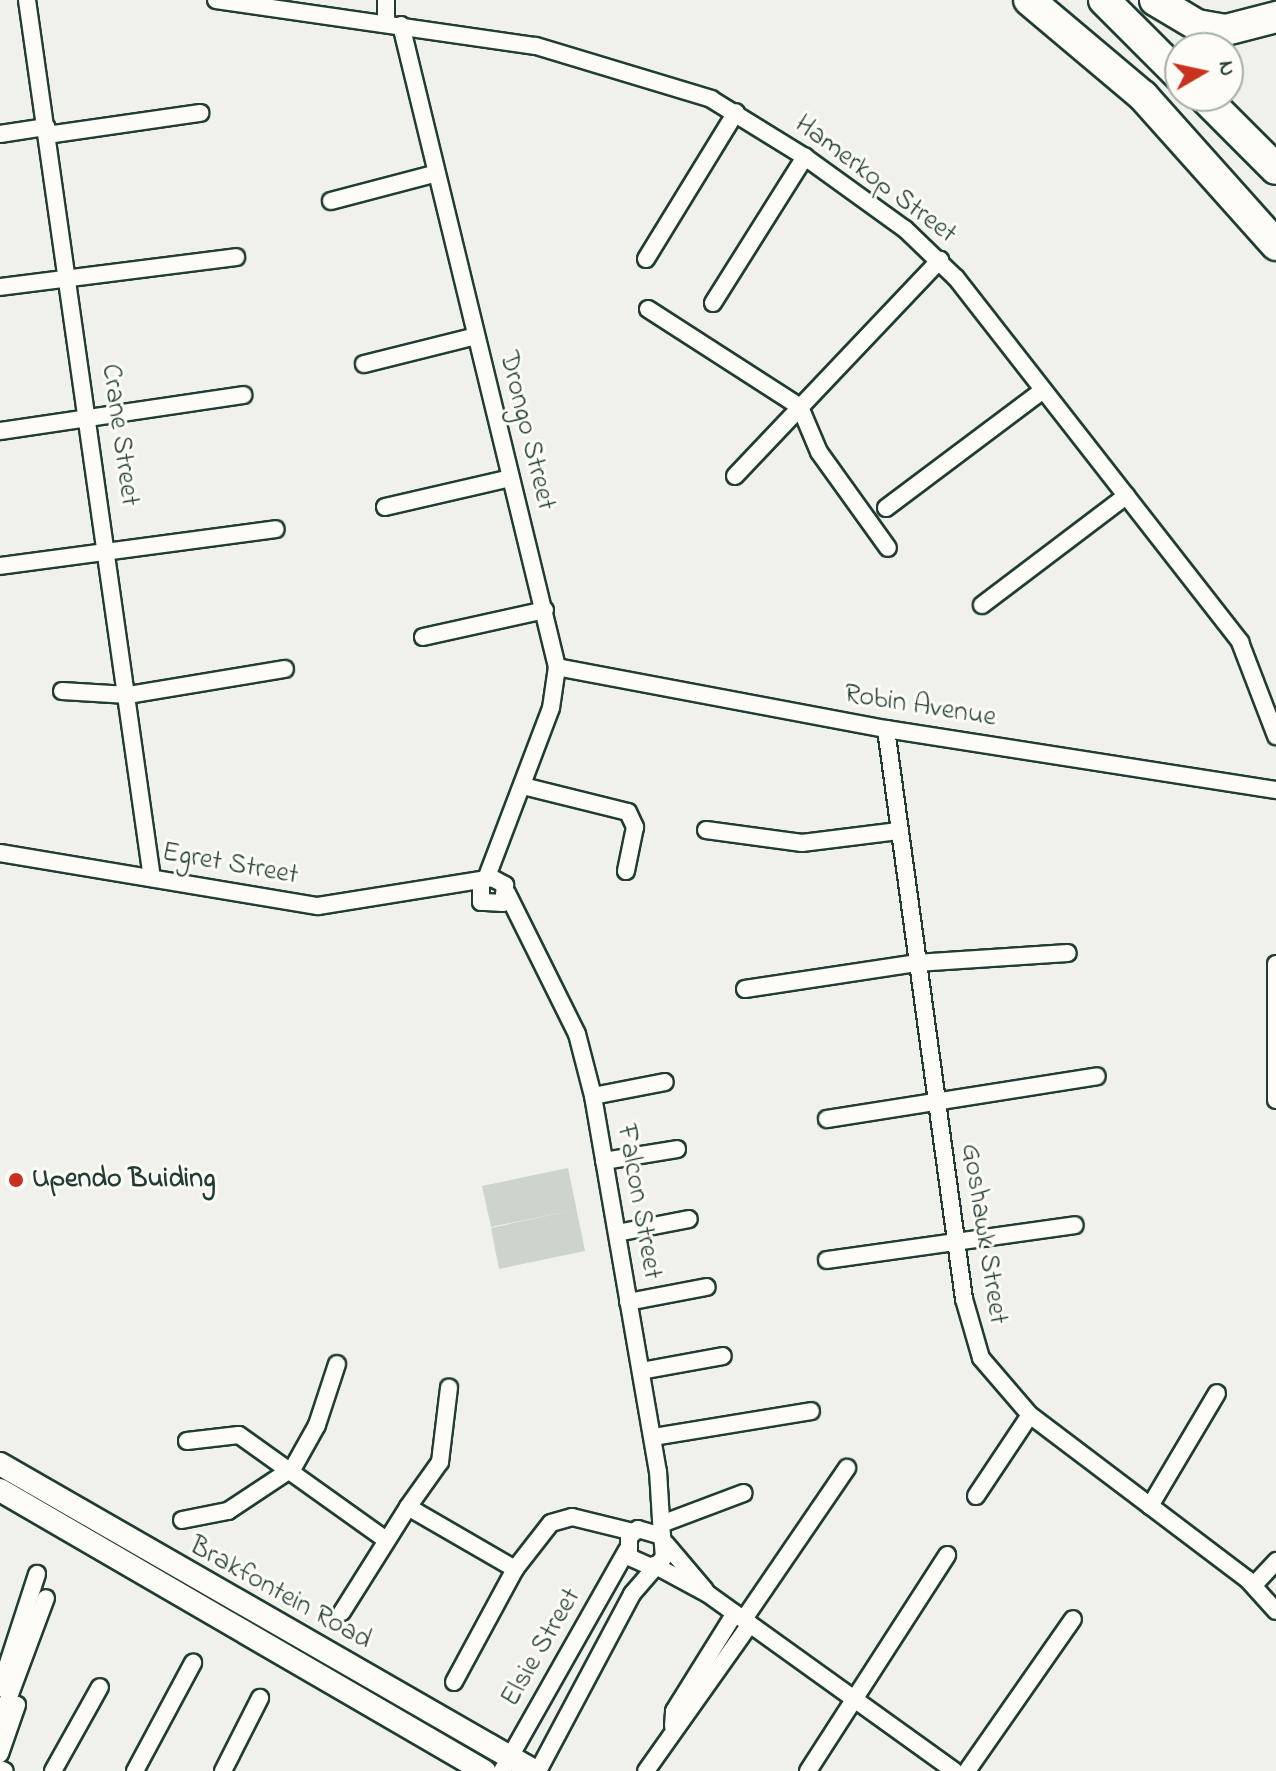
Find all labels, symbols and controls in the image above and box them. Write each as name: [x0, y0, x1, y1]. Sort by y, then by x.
north arrow: [1164, 32, 1244, 112]
text: N: [1209, 59, 1243, 78]
street label: Hamerkop Street: [787, 108, 963, 252]
street label: Drongo Street: [490, 348, 562, 514]
street label: Crane Street: [92, 362, 146, 508]
street label: Robin Avenue: [842, 678, 998, 736]
street label: Egret Street: [159, 836, 301, 894]
street label: Falcon Street: [608, 1122, 668, 1282]
street label: Goshawk Street: [952, 1141, 1014, 1327]
place label: Upendo Buiding: [32, 1163, 216, 1197]
marker: Upendo Buiding: [7, 1171, 25, 1189]
street label: Brakfontein Road: [183, 1530, 377, 1658]
street label: Elsie Street: [495, 1583, 589, 1713]

